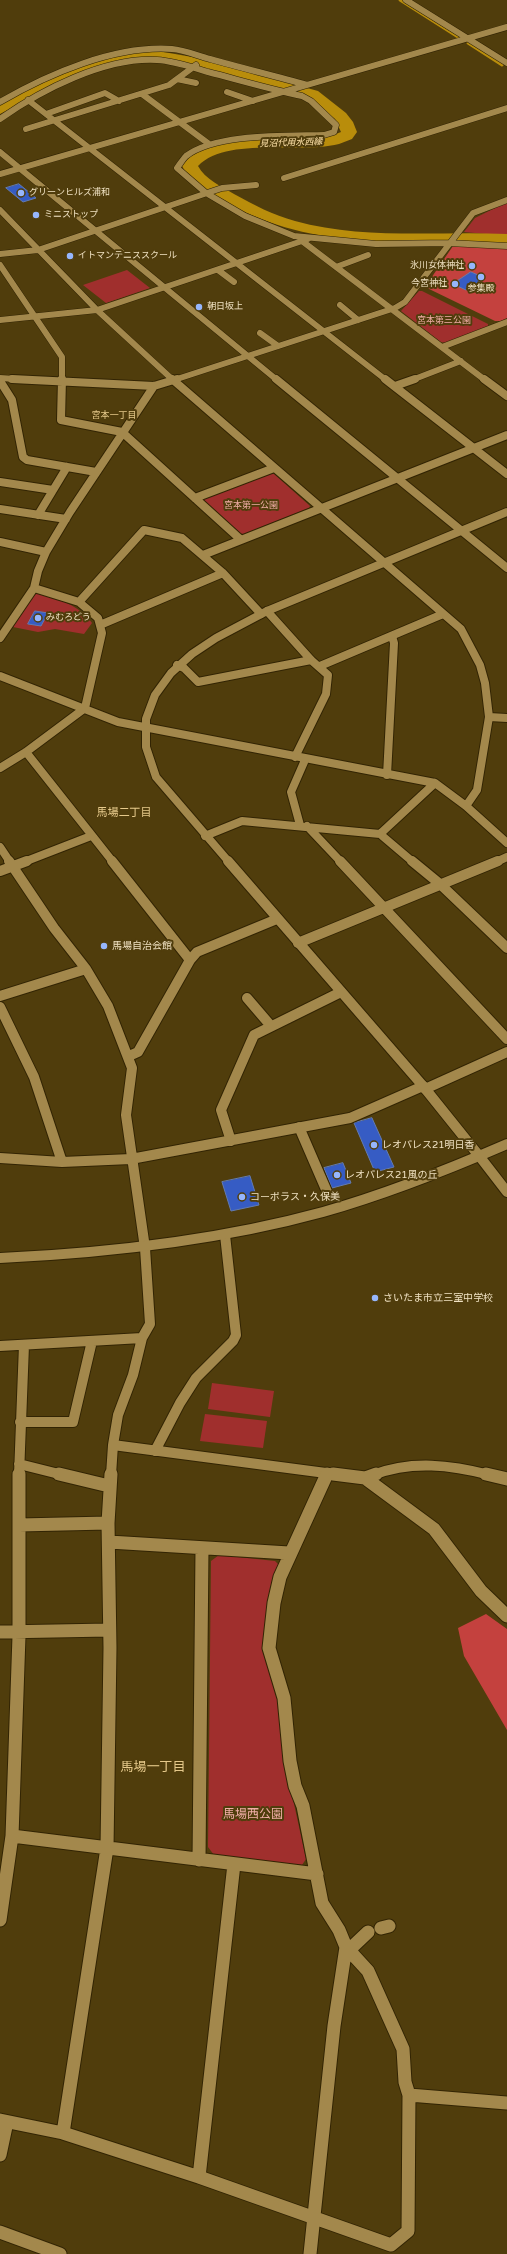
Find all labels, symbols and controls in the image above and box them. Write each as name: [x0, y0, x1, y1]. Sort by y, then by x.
water label: 見沼代用水西縁: [259, 137, 323, 149]
marker: グリーンヒルズ浦和: [16, 188, 26, 198]
place label: グリーンヒルズ浦和: [29, 188, 110, 198]
marker: ミニストップ: [31, 210, 41, 220]
place label: ミニストップ: [44, 210, 98, 220]
marker: イトマンテニススクール: [65, 251, 75, 261]
place label: イトマンテニススクール: [78, 251, 177, 261]
place label: 氷川女体神社: [410, 261, 464, 271]
marker: 氷川女体神社: [467, 261, 477, 271]
marker: 参集殿: [476, 272, 486, 282]
place label: 今宮神社: [411, 279, 447, 289]
marker: 今宮神社: [450, 279, 460, 289]
place label: 参集殿: [468, 284, 494, 294]
marker: 朝日坂上: [194, 302, 204, 312]
place label: 朝日坂上: [207, 302, 243, 312]
park label: 宮本第三公園: [417, 316, 471, 326]
district label: 宮本一丁目: [92, 411, 136, 421]
park label: 宮本第一公園: [224, 501, 278, 511]
marker: みむろどう: [33, 613, 43, 623]
place label: みむろどう: [46, 613, 91, 623]
district label: 馬場二丁目: [97, 806, 151, 820]
place label: 馬場自治会館: [112, 940, 172, 952]
marker: 馬場自治会館: [99, 941, 109, 951]
place label: レオパレス21明日香: [382, 1139, 475, 1151]
marker: レオパレス21明日香: [369, 1140, 379, 1150]
place label: レオパレス21風の丘: [345, 1169, 438, 1181]
marker: レオパレス21風の丘: [332, 1170, 342, 1180]
place label: コーポラス・久保美: [250, 1191, 340, 1203]
marker: コーポラス・久保美: [237, 1192, 247, 1202]
place label: さいたま市立三室中学校: [383, 1292, 493, 1304]
marker: さいたま市立三室中学校: [370, 1293, 380, 1303]
district label: 馬場一丁目: [121, 1760, 185, 1776]
park label: 馬場西公園: [223, 1808, 283, 1822]

